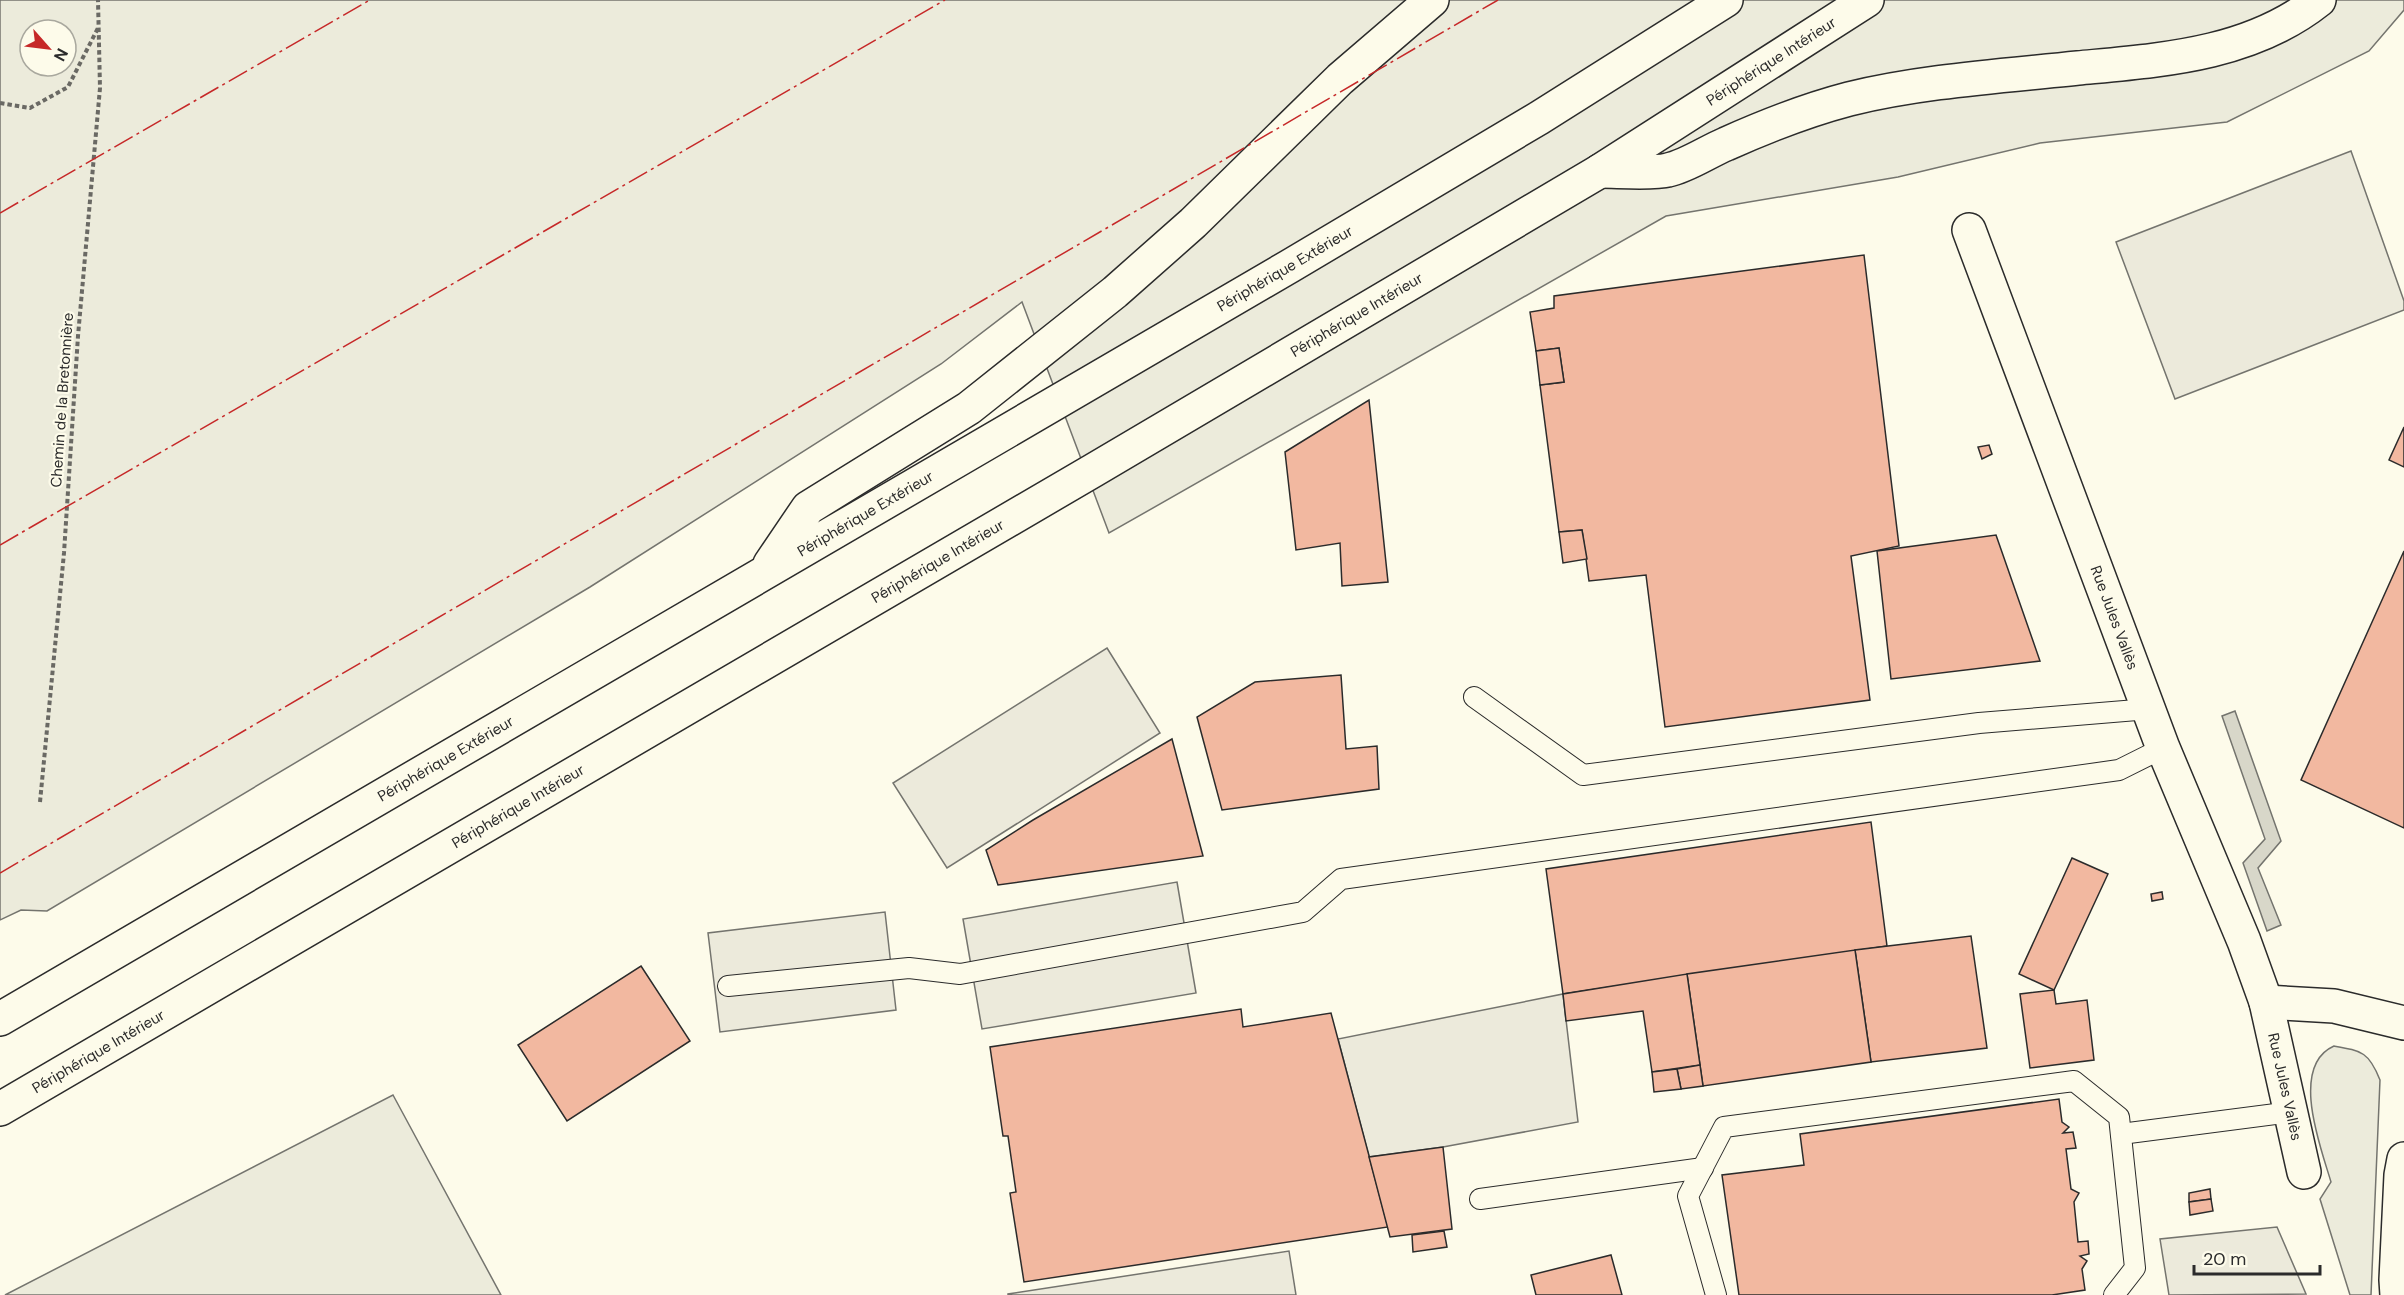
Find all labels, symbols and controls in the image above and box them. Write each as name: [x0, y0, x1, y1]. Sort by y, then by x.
street label: Périphérique Intérieur: [1702, 12, 1840, 110]
north arrow: [18, 18, 78, 78]
text: N: [49, 45, 73, 65]
street label: Périphérique Extérieur: [1213, 221, 1357, 316]
street label: Périphérique Intérieur: [1287, 268, 1427, 362]
street label: Chemin de la Bretonnière: [46, 312, 78, 488]
street label: Périphérique Extérieur: [794, 466, 937, 561]
street label: Périphérique Intérieur: [868, 514, 1008, 608]
street label: Rue Jules Vallès: [2086, 563, 2143, 673]
street label: Périphérique Extérieur: [374, 711, 518, 806]
street label: Périphérique Intérieur: [448, 760, 588, 853]
street label: Périphérique Intérieur: [28, 1005, 169, 1098]
street label: Rue Jules Vallès: [2263, 1031, 2307, 1142]
scale bar: [2194, 1238, 2320, 1276]
text: 20 m: [2203, 1247, 2246, 1271]

